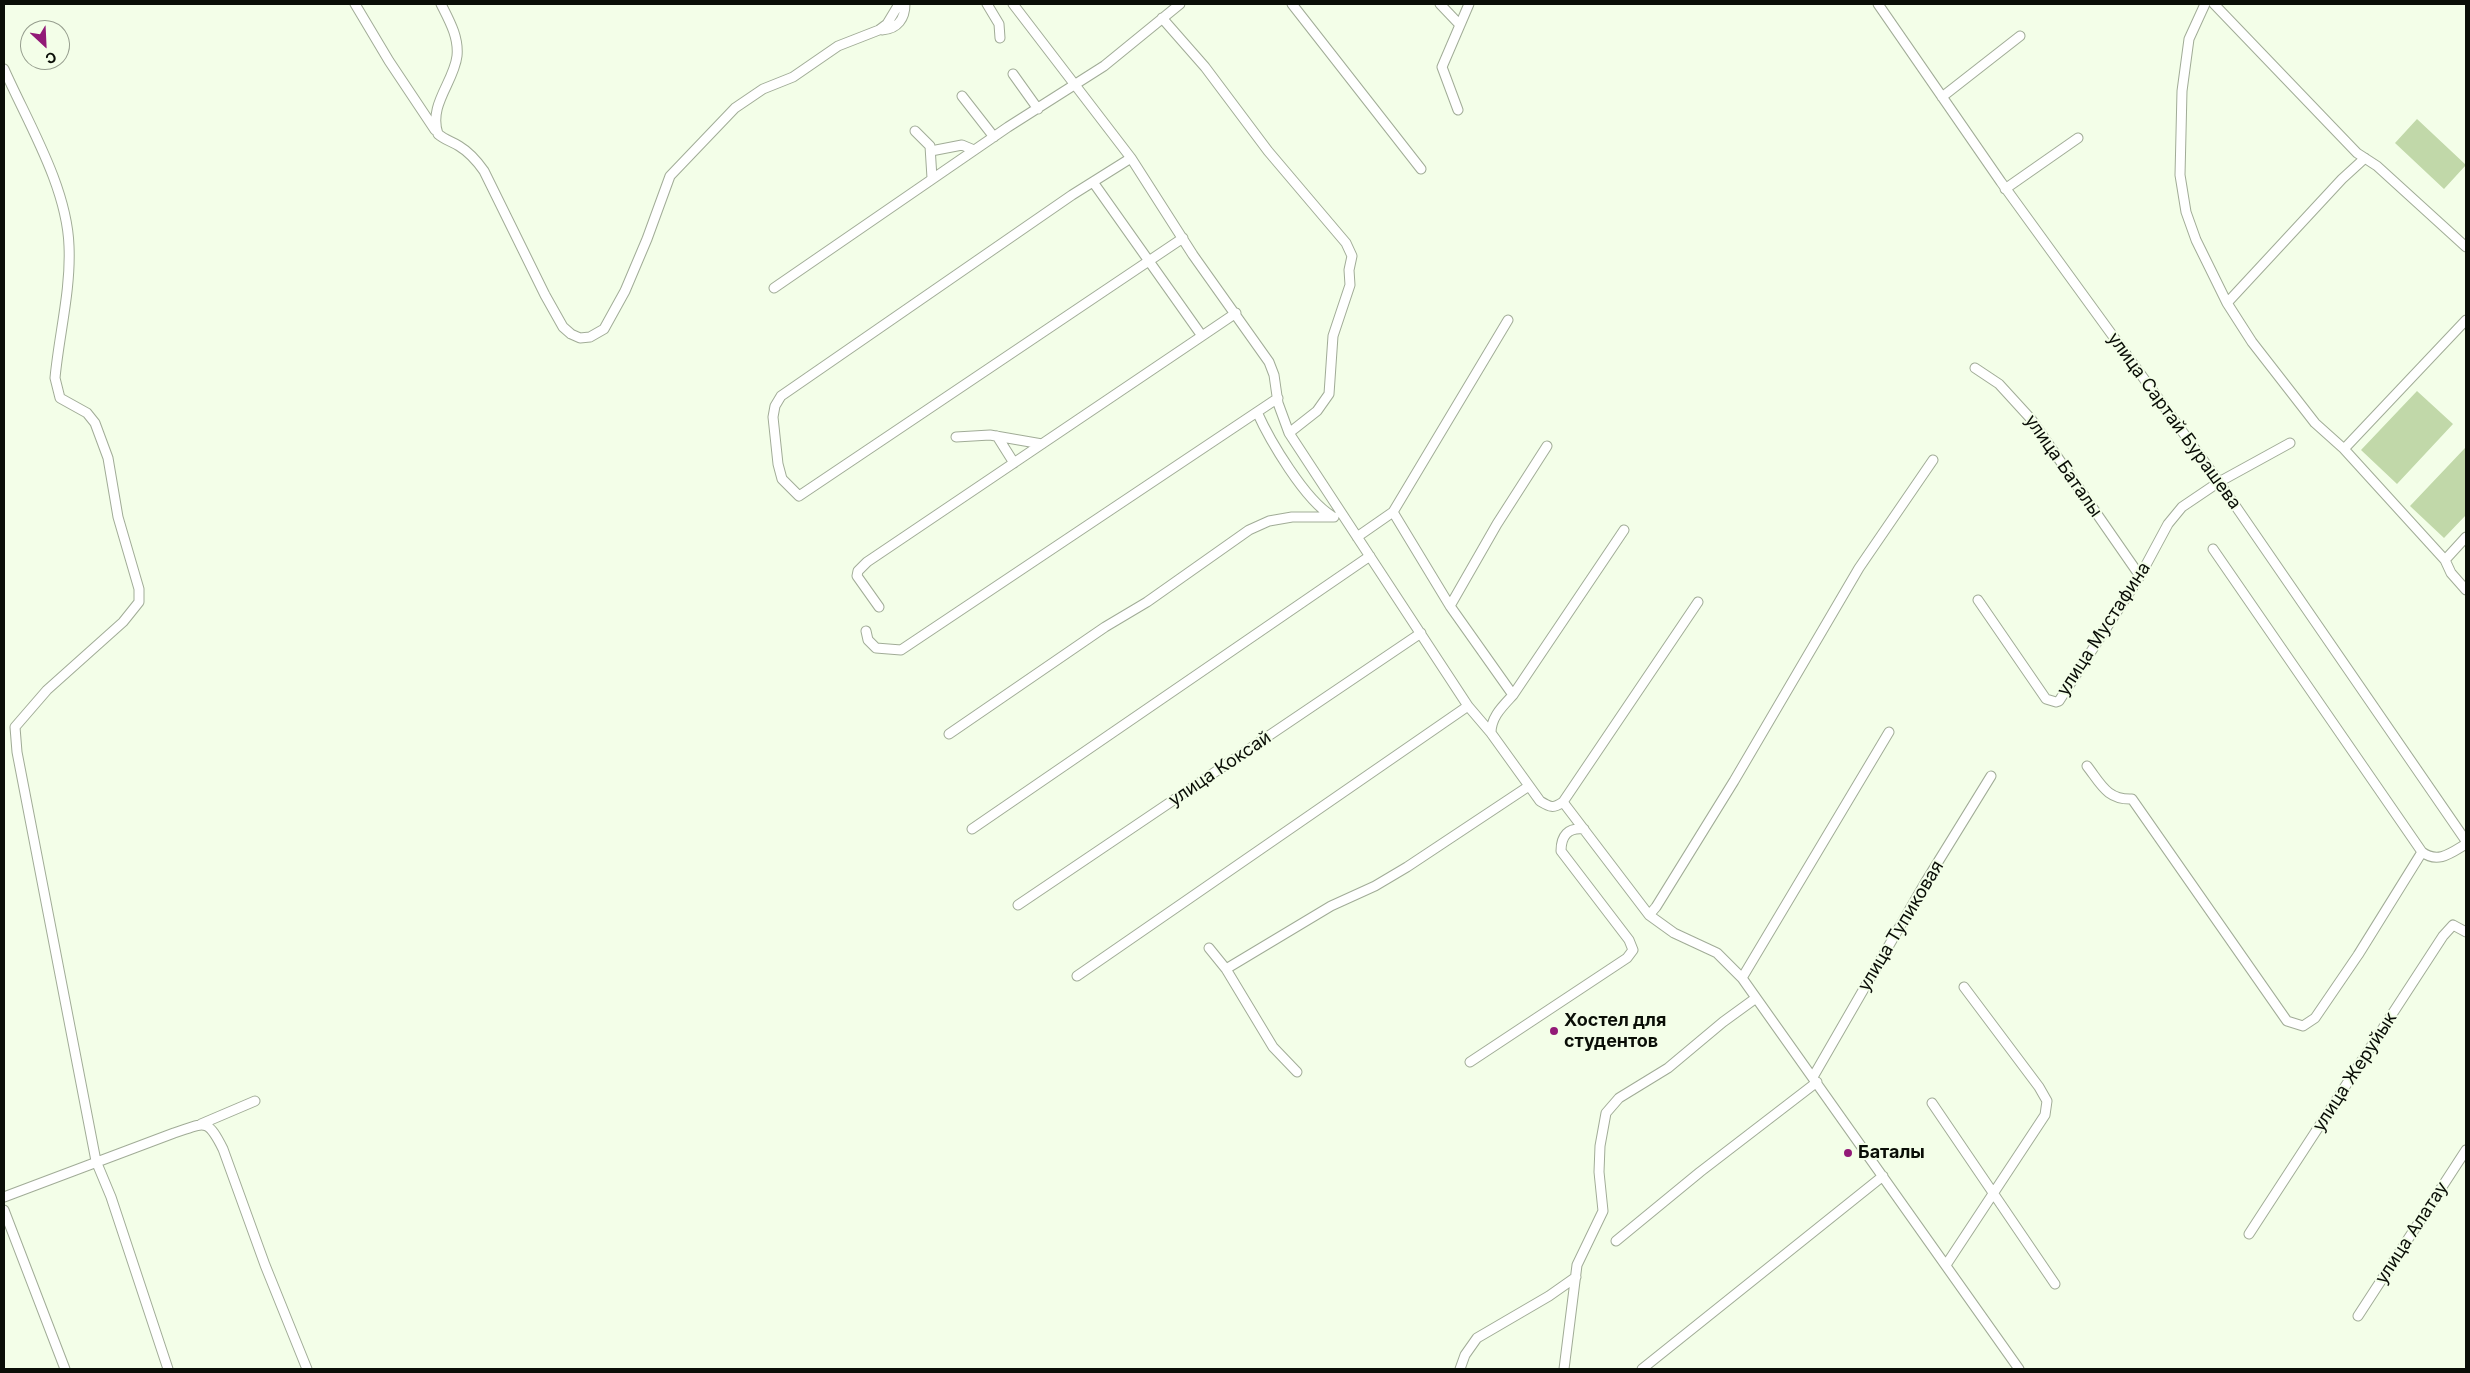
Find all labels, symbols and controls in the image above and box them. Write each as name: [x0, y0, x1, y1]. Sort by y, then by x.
north arrow: [20, 20, 70, 70]
text: С: [43, 48, 59, 68]
street label: улица Сартай Бурашева: [2103, 328, 2245, 514]
street label: улица Баталы: [2020, 411, 2106, 521]
street label: улица Мустафина: [2053, 558, 2155, 700]
street label: улица Коксай: [1165, 727, 1275, 811]
street label: улица Тупиковая: [1854, 857, 1948, 995]
street label: улица Жеруйык: [2308, 1008, 2402, 1136]
place label: Хостел для студентов: [1564, 1010, 1666, 1052]
marker: Хостел для студентов: [1548, 1025, 1560, 1037]
place label: Баталы: [1858, 1142, 1925, 1164]
marker: Баталы: [1842, 1147, 1854, 1159]
street label: улица Алатау: [2371, 1178, 2453, 1288]

